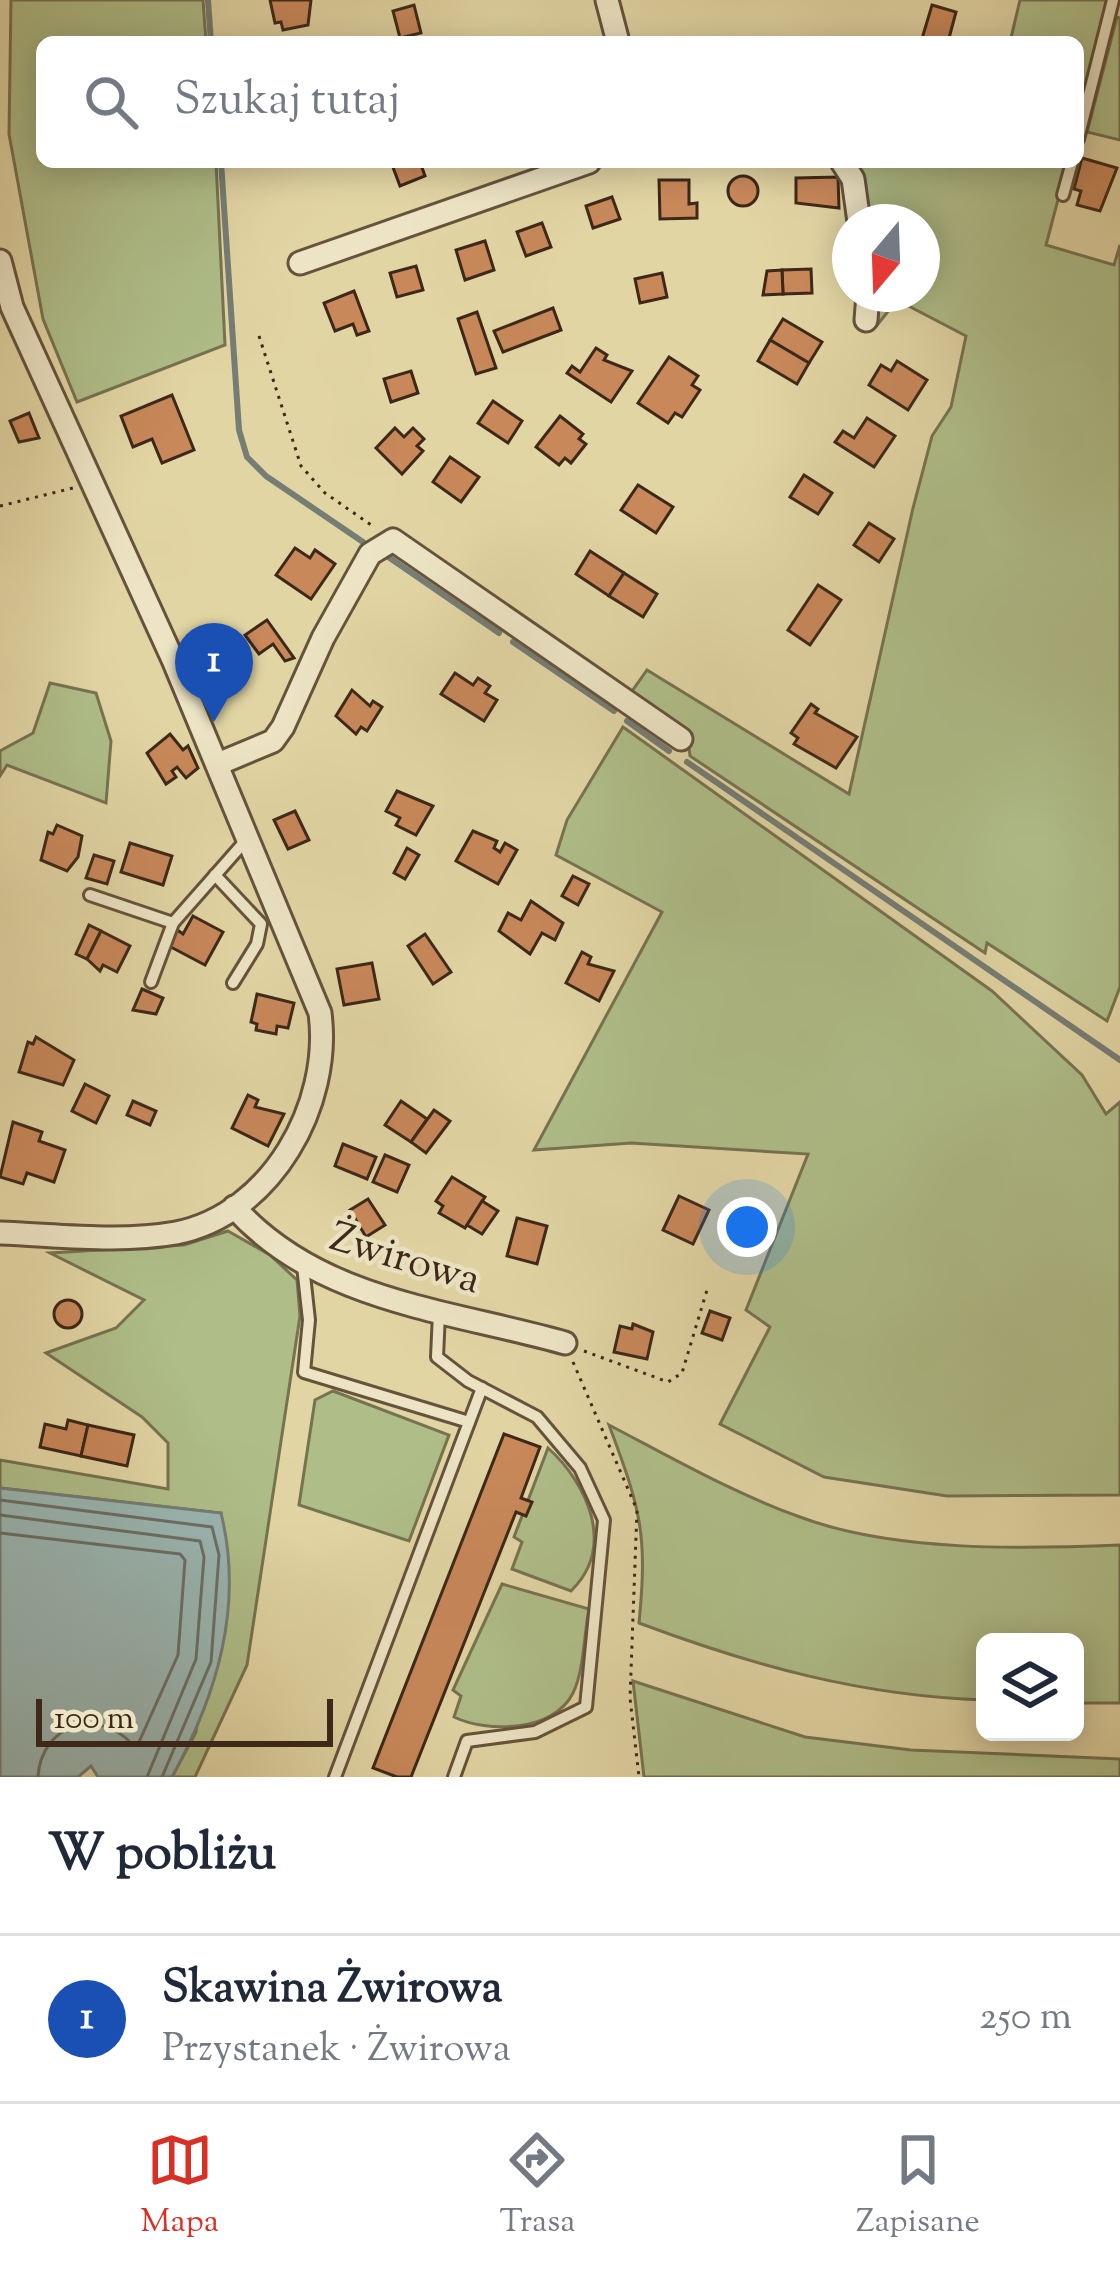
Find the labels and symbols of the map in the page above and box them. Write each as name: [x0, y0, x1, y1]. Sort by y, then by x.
north arrow: [832, 204, 940, 312]
pin: 1: [175, 623, 253, 722]
your location: [717, 1197, 777, 1257]
street label: Żwirowa: [322, 1210, 487, 1312]
scale bar: [36, 1693, 333, 1746]

